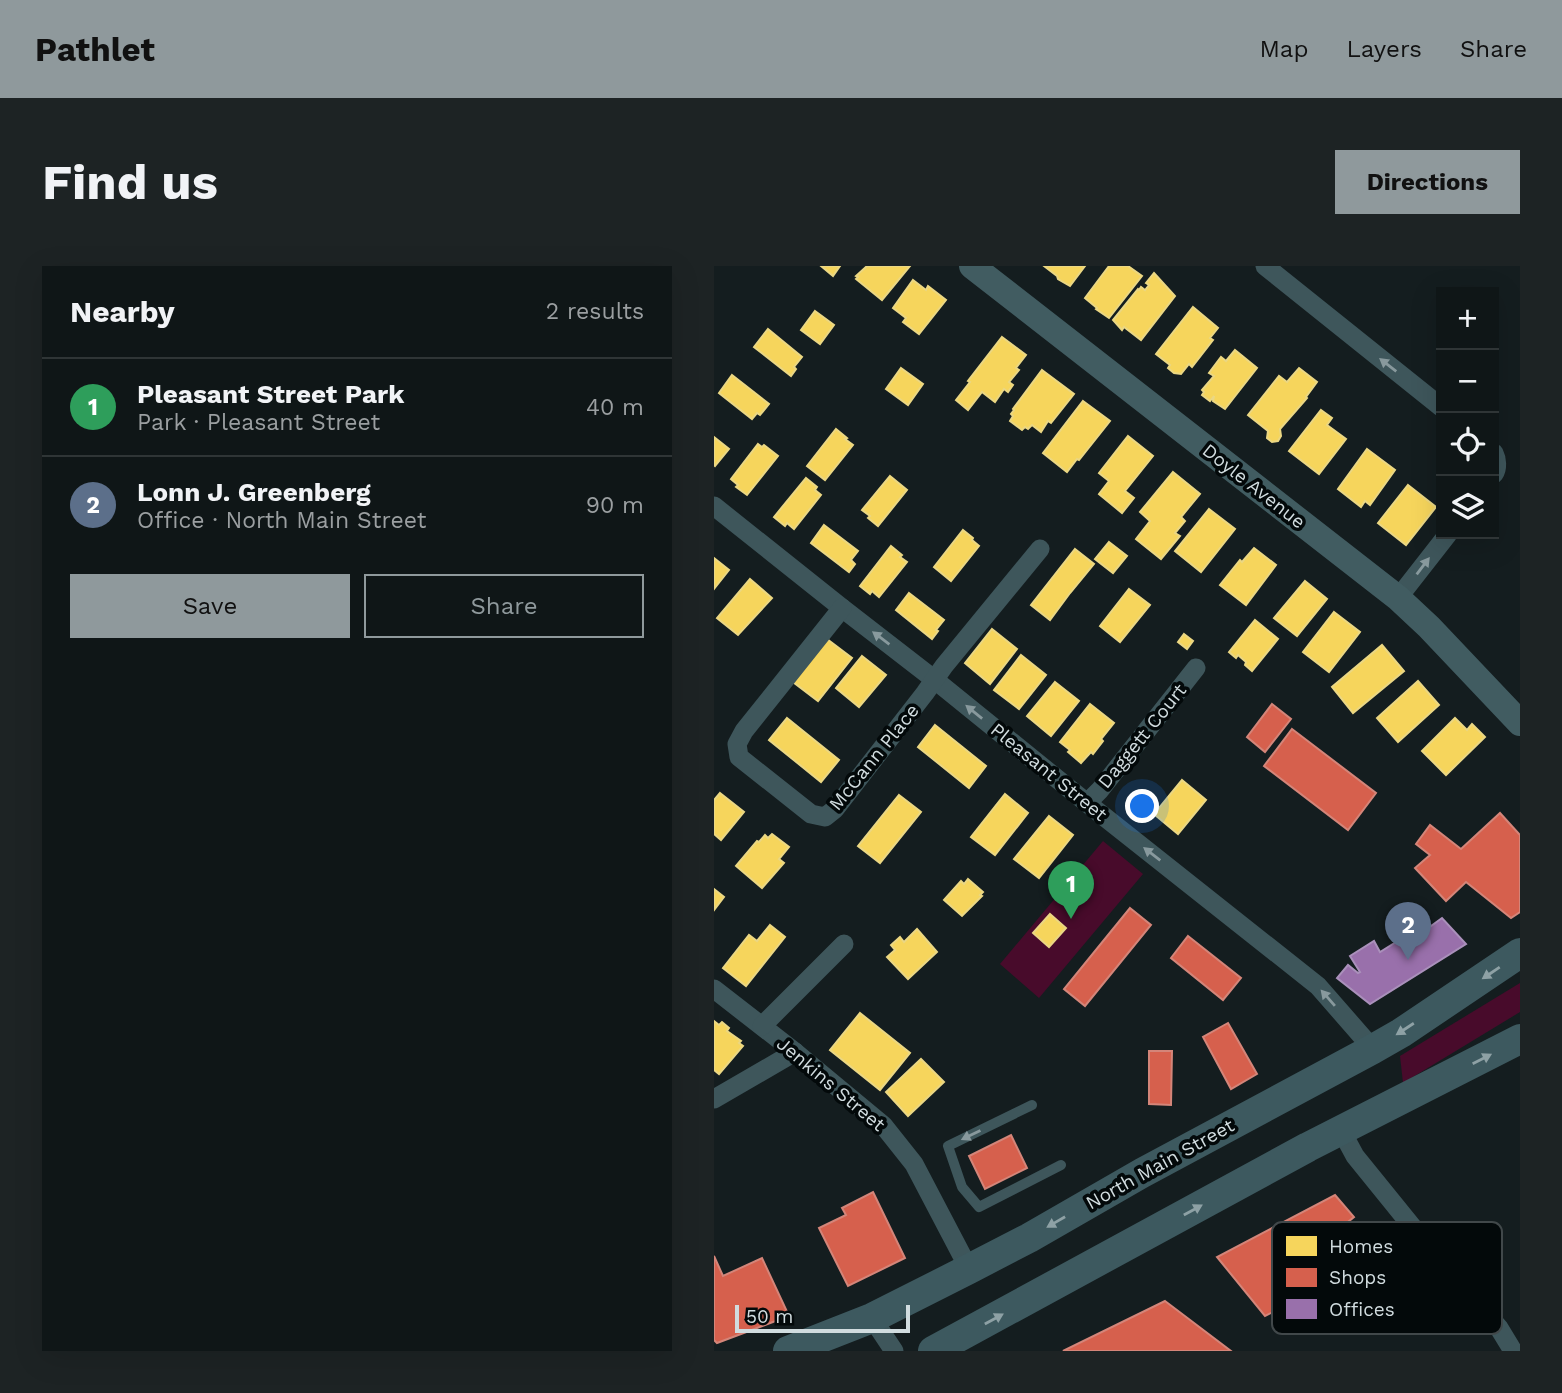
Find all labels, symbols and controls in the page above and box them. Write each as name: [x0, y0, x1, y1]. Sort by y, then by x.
text: Pathlet: [35, 30, 155, 69]
text: Map: [1260, 35, 1308, 63]
text: Layers: [1346, 35, 1422, 63]
text: Share: [1460, 35, 1527, 63]
button: Directions: [1335, 150, 1520, 214]
text: Find us: [42, 153, 218, 211]
map controls: [1436, 287, 1499, 539]
button: +: [1436, 287, 1499, 350]
text: Nearby: [70, 294, 175, 329]
text: 2 results: [546, 298, 644, 325]
button: −: [1436, 350, 1499, 413]
one-way arrow: [1379, 357, 1397, 372]
text: Pleasant Street Park: [137, 379, 404, 409]
text: 1: [88, 394, 98, 421]
text: 40 m: [586, 394, 644, 421]
text: Park · Pleasant Street: [137, 409, 380, 436]
button: locate: [1436, 413, 1499, 476]
street label: Doyle Avenue: [1198, 439, 1310, 533]
button: layers: [1436, 476, 1499, 539]
text: Lonn J. Greenberg: [137, 477, 371, 507]
text: 2: [86, 492, 100, 519]
text: 90 m: [586, 492, 644, 519]
text: Office · North Main Street: [137, 507, 426, 534]
one-way arrow: [1415, 557, 1429, 575]
button: Save: [70, 574, 350, 638]
button: Share: [364, 574, 644, 638]
one-way arrow: [872, 631, 890, 646]
street label: Daggett Court: [1093, 679, 1191, 793]
street label: McCann Place: [824, 699, 924, 815]
one-way arrow: [966, 704, 984, 719]
street label: Pleasant Street: [986, 718, 1112, 826]
your location: [1125, 789, 1159, 823]
one-way arrow: [1143, 847, 1161, 862]
pin: 1: [1048, 861, 1094, 919]
pin: 2: [1385, 902, 1431, 960]
one-way arrow: [1481, 966, 1501, 979]
one-way arrow: [1321, 989, 1336, 1006]
one-way arrow: [1396, 1023, 1415, 1036]
street label: Jenkins Street: [772, 1032, 890, 1136]
one-way arrow: [1472, 1053, 1492, 1064]
street label: North Main Street: [1082, 1114, 1238, 1214]
one-way arrow: [961, 1129, 981, 1141]
one-way arrow: [1183, 1204, 1203, 1215]
one-way arrow: [1046, 1216, 1066, 1228]
legend: [1272, 1222, 1502, 1334]
text: Homes: [1329, 1235, 1393, 1258]
text: Shops: [1329, 1266, 1386, 1289]
text: Offices: [1329, 1298, 1395, 1321]
scale bar: [735, 1302, 910, 1334]
text: 50 m: [746, 1305, 793, 1328]
one-way arrow: [984, 1313, 1003, 1325]

